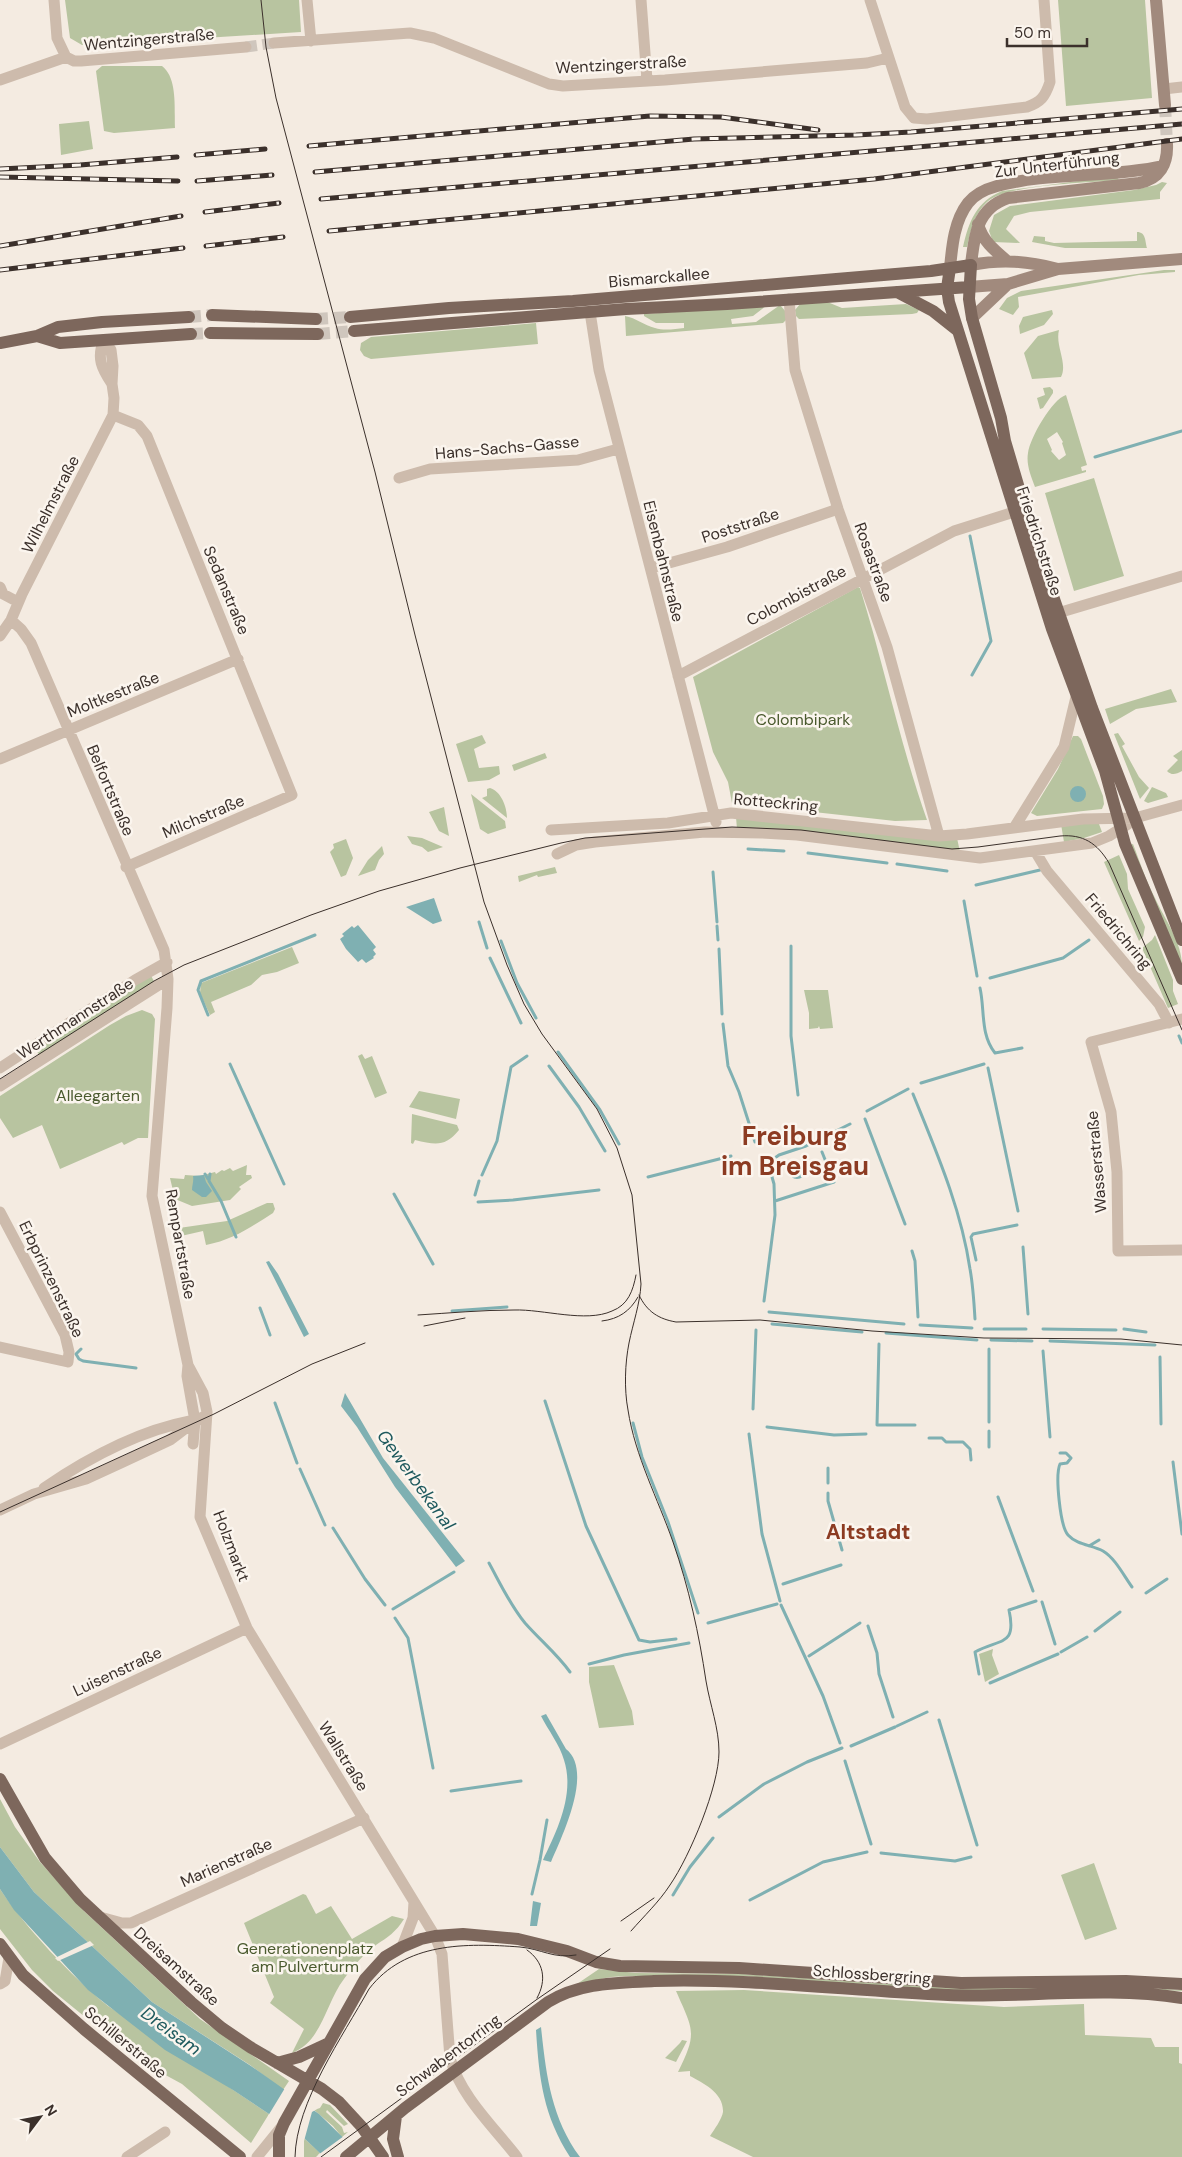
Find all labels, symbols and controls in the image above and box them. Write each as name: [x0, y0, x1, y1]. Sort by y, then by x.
scale bar: [1007, 15, 1087, 47]
street label: Wentzingerstraße: [83, 23, 215, 56]
text: 50 m: [1014, 23, 1051, 43]
street label: Wentzingerstraße: [555, 51, 687, 78]
street label: Zur Unterführung: [993, 146, 1121, 183]
street label: Bismarckallee: [608, 263, 710, 292]
street label: Hans-Sachs-Gasse: [434, 431, 580, 464]
street label: Wilhelmstraße: [17, 452, 84, 557]
street label: Friedrichstraße: [1012, 484, 1067, 598]
street label: Eisenbahnstraße: [638, 498, 689, 624]
street label: Poststraße: [699, 503, 782, 548]
street label: Rosastraße: [849, 519, 898, 605]
street label: Sedanstraße: [198, 543, 255, 638]
street label: Colombistraße: [743, 560, 850, 631]
street label: Moltkestraße: [64, 666, 162, 722]
park label: Colombipark: [756, 709, 850, 730]
street label: Belfortstraße: [82, 741, 139, 839]
street label: Rotteckring: [733, 788, 819, 817]
street label: Milchstraße: [159, 790, 247, 843]
street label: Friedrichring: [1081, 889, 1157, 974]
street label: Werthmannstraße: [13, 973, 137, 1064]
park label: Alleegarten: [56, 1085, 140, 1106]
street label: Wasserstraße: [1082, 1110, 1111, 1214]
district label: Freiburg im Breisgau: [721, 1119, 869, 1183]
street label: Rempartstraße: [161, 1187, 201, 1301]
street label: Erbprinzenstraße: [14, 1217, 89, 1341]
water label: Gewerbekanal: [371, 1425, 461, 1536]
street label: Holzmarkt: [208, 1508, 255, 1585]
district label: Altstadt: [826, 1518, 910, 1546]
street label: Luisenstraße: [69, 1642, 165, 1701]
street label: Wallstraße: [314, 1717, 373, 1795]
street label: Marienstraße: [177, 1833, 275, 1892]
street label: Dreisamstraße: [129, 1922, 224, 2010]
park label: Generationenplatz am Pulverturm: [237, 1938, 373, 1977]
street label: Schlossbergring: [812, 1960, 932, 1989]
water label: Dreisam: [136, 2001, 206, 2061]
street label: Schillerstraße: [80, 2002, 171, 2083]
street label: Schwabentorring: [392, 2009, 505, 2102]
north arrow: [15, 2092, 65, 2142]
text: N: [41, 2101, 61, 2119]

